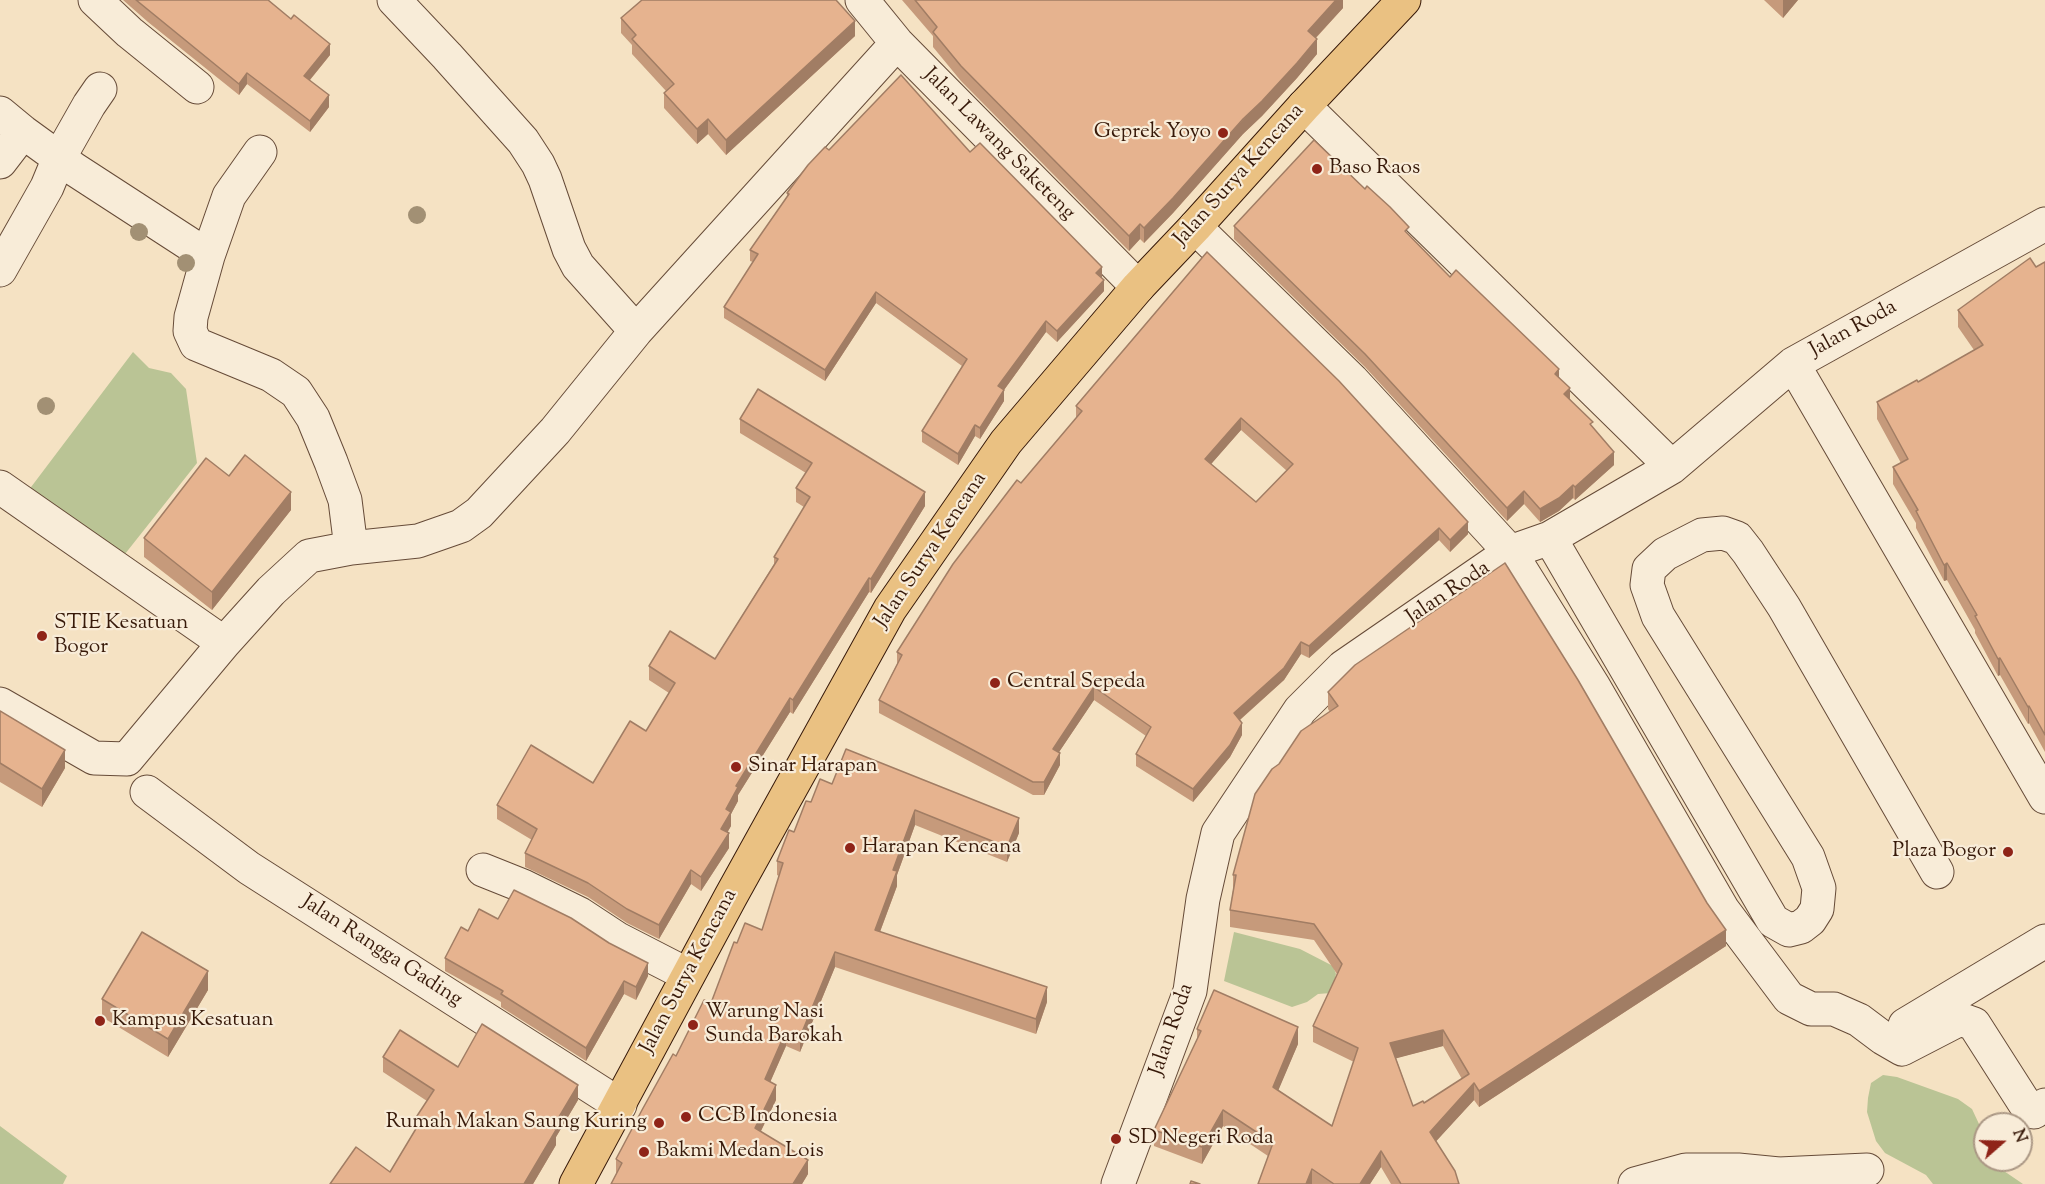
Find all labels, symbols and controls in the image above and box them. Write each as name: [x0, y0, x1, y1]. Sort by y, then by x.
street label: Jalan Lawang Saketeng: [917, 64, 1079, 226]
street label: Jalan Surya Kencana: [1169, 100, 1311, 252]
place label: Geprek Yoyo: [1094, 120, 1211, 146]
marker: Geprek Yoyo: [1216, 126, 1230, 140]
place label: Baso Raos: [1329, 156, 1420, 182]
marker: Baso Raos: [1310, 162, 1324, 176]
street label: Jalan Roda: [1806, 296, 1902, 364]
street label: Jalan Surya Kencana: [870, 468, 994, 634]
street label: Jalan Roda: [1402, 557, 1496, 631]
place label: STIE Kesatuan Bogor: [54, 611, 188, 661]
marker: STIE Kesatuan Bogor: [35, 629, 49, 643]
place label: Central Sepeda: [1007, 670, 1145, 696]
marker: Central Sepeda: [988, 676, 1002, 690]
place label: Sinar Harapan: [748, 754, 878, 780]
marker: Sinar Harapan: [729, 760, 743, 774]
place label: Harapan Kencana: [862, 835, 1021, 861]
place label: Plaza Bogor: [1892, 839, 1996, 865]
marker: Harapan Kencana: [843, 841, 857, 855]
marker: Plaza Bogor: [2001, 845, 2015, 859]
street label: Jalan Surya Kencana: [636, 885, 744, 1059]
street label: Jalan Rangga Gading: [296, 891, 466, 1013]
street label: Jalan Roda: [1146, 981, 1200, 1079]
place label: Warung Nasi Sunda Barokah: [705, 1000, 843, 1050]
place label: Kampus Kesatuan: [112, 1008, 274, 1034]
marker: Kampus Kesatuan: [93, 1014, 107, 1028]
marker: Warung Nasi Sunda Barokah: [686, 1018, 700, 1032]
place label: CCB Indonesia: [698, 1104, 838, 1130]
place label: Rumah Makan Saung Kuring: [386, 1110, 647, 1136]
marker: CCB Indonesia: [679, 1110, 693, 1124]
north arrow: [1973, 1112, 2033, 1172]
marker: Rumah Makan Saung Kuring: [652, 1116, 666, 1130]
place label: SD Negeri Roda: [1128, 1126, 1274, 1152]
text: N: [2006, 1126, 2031, 1146]
marker: SD Negeri Roda: [1109, 1132, 1123, 1146]
place label: Bakmi Medan Lois: [656, 1139, 824, 1165]
marker: Bakmi Medan Lois: [637, 1145, 651, 1159]

